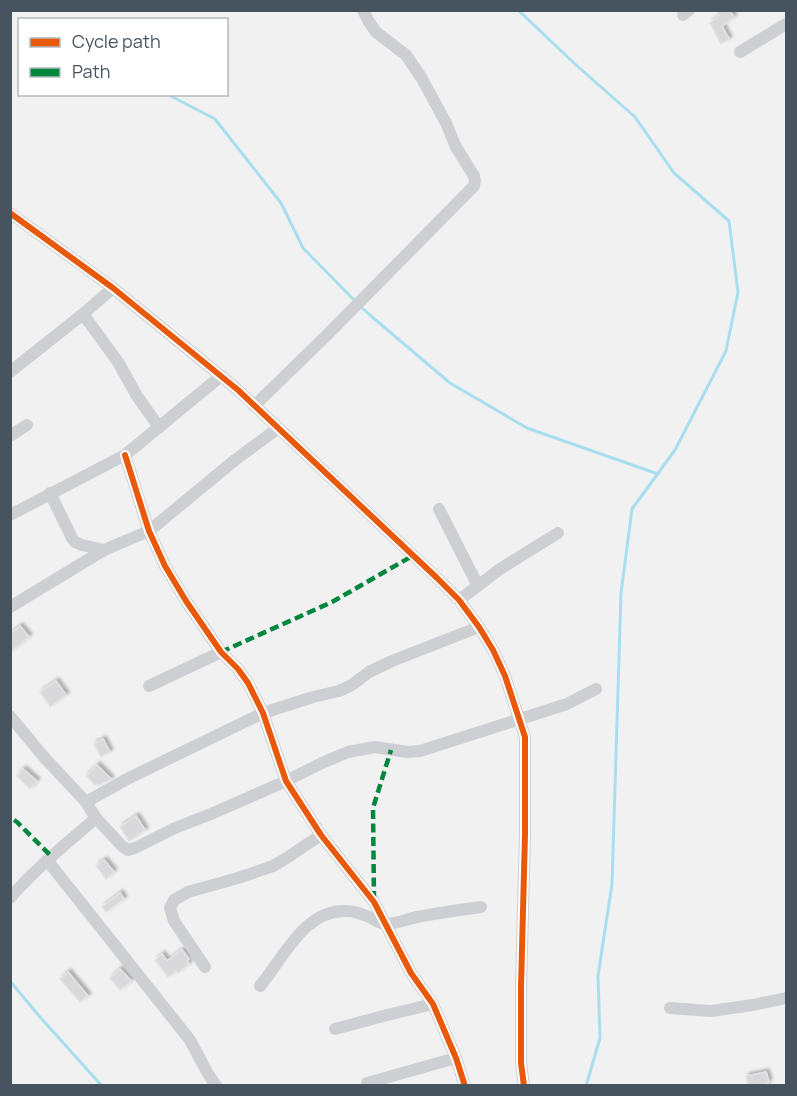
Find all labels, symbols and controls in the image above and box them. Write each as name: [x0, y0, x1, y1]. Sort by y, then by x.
legend: [18, 18, 228, 96]
text: Cycle path: [72, 29, 161, 53]
text: Path: [72, 59, 110, 83]

